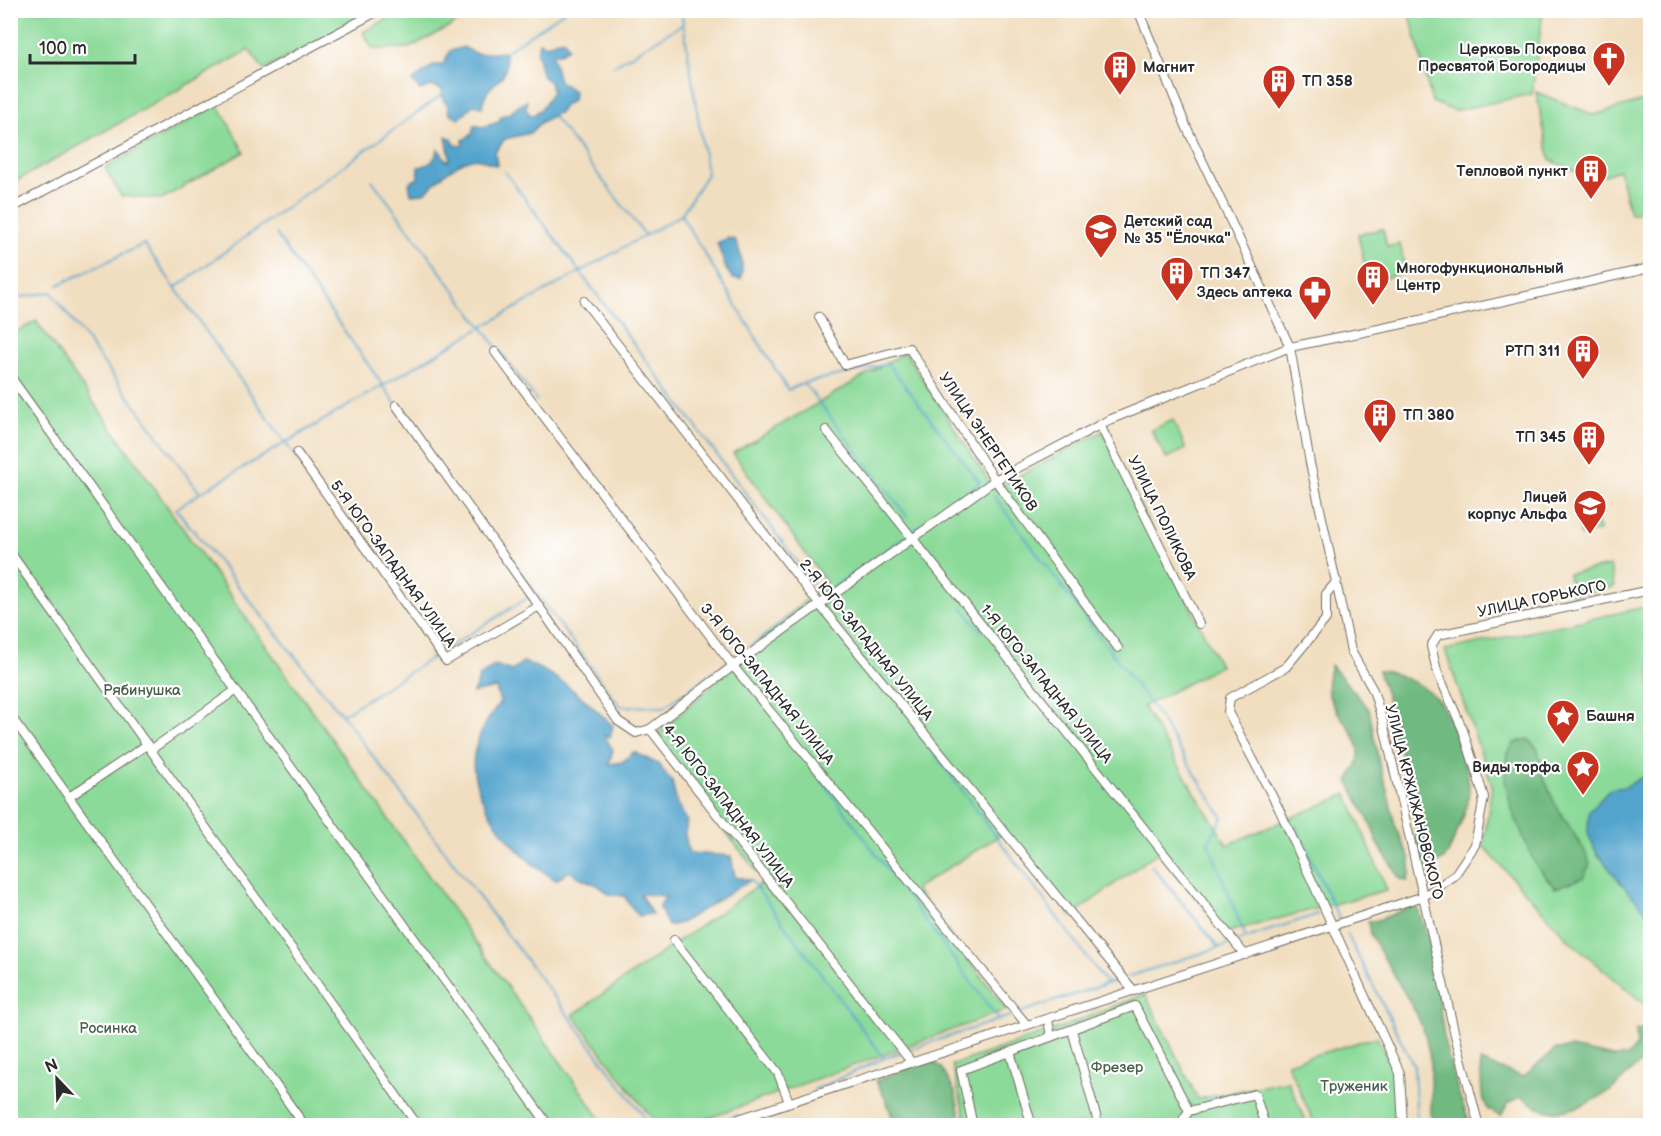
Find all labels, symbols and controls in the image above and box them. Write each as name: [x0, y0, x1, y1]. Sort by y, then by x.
scale bar: [30, 27, 135, 65]
text: 100 m: [39, 38, 87, 59]
place label: Церковь Покрова Пресвятой Богородицы: [1418, 40, 1586, 76]
church icon: Церковь Покрова Пресвятой Богородицы: [1591, 40, 1627, 87]
building icon: Магнит: [1102, 49, 1138, 96]
place label: Магнит: [1143, 58, 1195, 77]
building icon: ТП 358: [1261, 63, 1297, 110]
place label: ТП 358: [1302, 72, 1353, 91]
building icon: Тепловой пункт: [1573, 153, 1609, 200]
place label: Тепловой пункт: [1456, 162, 1569, 181]
school or university icon: Детский сад № 35 "Ёлочка": [1083, 212, 1119, 259]
place label: Детский сад № 35 "Ёлочка": [1124, 212, 1231, 248]
building icon: ТП 347: [1159, 255, 1195, 302]
building icon: Многофункциональный Центр: [1355, 259, 1391, 306]
place label: Многофункциональный Центр: [1396, 259, 1564, 295]
place label: ТП 347: [1200, 264, 1250, 283]
pharmacy icon: Здесь аптека: [1297, 274, 1333, 321]
place label: Здесь аптека: [1197, 283, 1292, 302]
building icon: РТП 311: [1565, 333, 1601, 380]
place label: РТП 311: [1505, 342, 1560, 361]
street label: УЛИЦА ЭНЕРГЕТИКОВ: [934, 369, 1042, 515]
building icon: ТП 380: [1362, 397, 1398, 444]
place label: ТП 380: [1403, 406, 1454, 425]
building icon: ТП 345: [1571, 419, 1607, 466]
place label: ТП 345: [1515, 428, 1566, 447]
street label: УЛИЦА ПОЛИКОВА: [1124, 453, 1201, 584]
street label: 5-Я ЮГО-ЗАПАДНАЯ УЛИЦА: [326, 477, 461, 652]
place label: Лицей корпус Альфа: [1467, 488, 1567, 524]
school or university icon: Лицей корпус Альфа: [1572, 488, 1608, 535]
street label: 2-Я ЮГО-ЗАПАДНАЯ УЛИЦА: [795, 556, 938, 725]
street label: УЛИЦА ГОРЬКОГО: [1476, 576, 1608, 622]
street label: 3-Я ЮГО-ЗАПАДНАЯ УЛИЦА: [696, 599, 839, 769]
street label: 1-Я ЮГО-ЗАПАДНАЯ УЛИЦА: [976, 601, 1117, 768]
park label: Рябинушка: [103, 681, 181, 700]
place icon: Башня: [1545, 698, 1581, 745]
street label: УЛИЦА КРЖИЖАНОВСКОГО: [1381, 702, 1448, 902]
place label: Башня: [1586, 707, 1635, 726]
street label: 4-Я ЮГО-ЗАПАДНАЯ УЛИЦА: [658, 720, 798, 892]
place icon: Виды торфа: [1565, 749, 1601, 796]
place label: Виды торфа: [1472, 758, 1560, 777]
park label: Росинка: [79, 1019, 137, 1038]
north arrow: [27, 1049, 87, 1109]
text: N: [42, 1055, 61, 1078]
park label: Фрезер: [1091, 1058, 1144, 1077]
park label: Труженик: [1320, 1077, 1388, 1096]

